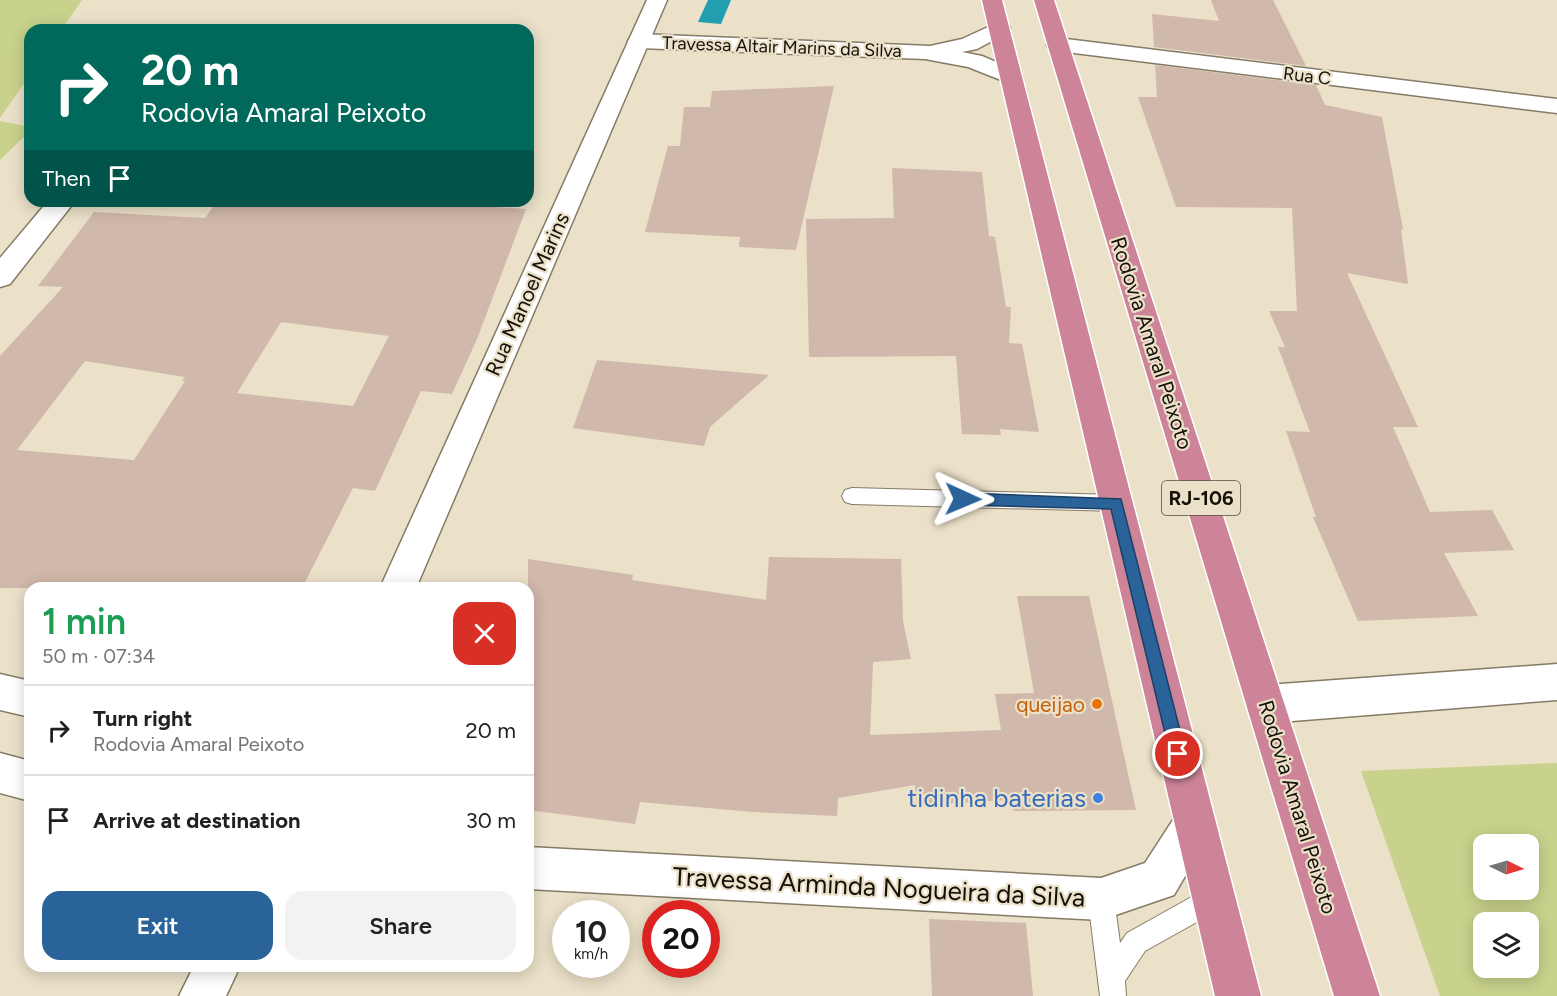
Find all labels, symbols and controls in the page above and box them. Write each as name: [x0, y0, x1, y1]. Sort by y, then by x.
street label: Travessa Altair Marins da Silva: [662, 32, 902, 62]
text: 20 m: [141, 45, 239, 96]
icon: right: [42, 48, 120, 126]
street label: Rua C: [1282, 62, 1332, 90]
text: Rodovia Amaral Peixoto: [141, 96, 426, 129]
icon: arrive: [103, 162, 136, 195]
text: Then: [42, 165, 91, 192]
street label: Rua Manoel Marins: [480, 208, 574, 380]
street label: Rodovia Amaral Peixoto: [1106, 234, 1198, 452]
position arrow: [931, 467, 995, 531]
road number: RJ-106: [1162, 481, 1240, 515]
text: 1 min: [42, 600, 126, 643]
button: close: [453, 602, 516, 665]
text: 50 m · 07:34: [42, 644, 155, 668]
place label: queijao: [1016, 692, 1085, 717]
marker: queijao: [1090, 697, 1104, 711]
street label: Rodovia Amaral Peixoto: [1254, 697, 1342, 917]
text: Turn right: [93, 705, 192, 732]
icon: right: [42, 714, 75, 747]
text: 20 m: [465, 717, 516, 744]
pin: [1152, 728, 1203, 779]
text: Rodovia Amaral Peixoto: [93, 732, 304, 756]
icon: arrive: [1161, 737, 1194, 770]
place label: tidinha baterias: [908, 782, 1086, 814]
marker: tidinha baterias: [1091, 791, 1105, 805]
icon: arrive: [42, 804, 75, 837]
text: Arrive at destination: [93, 807, 301, 834]
text: 30 m: [466, 807, 516, 834]
north arrow: [1473, 834, 1539, 900]
map controls: [1473, 834, 1539, 978]
street label: Travessa Arminda Nogueira da Silva: [672, 860, 1086, 914]
button: Exit: [42, 891, 273, 960]
button: Share: [285, 891, 516, 960]
speed limit sign: 20: [642, 900, 720, 978]
button: layers: [1473, 912, 1539, 978]
text: 10: [575, 913, 607, 950]
text: km/h: [574, 945, 608, 963]

